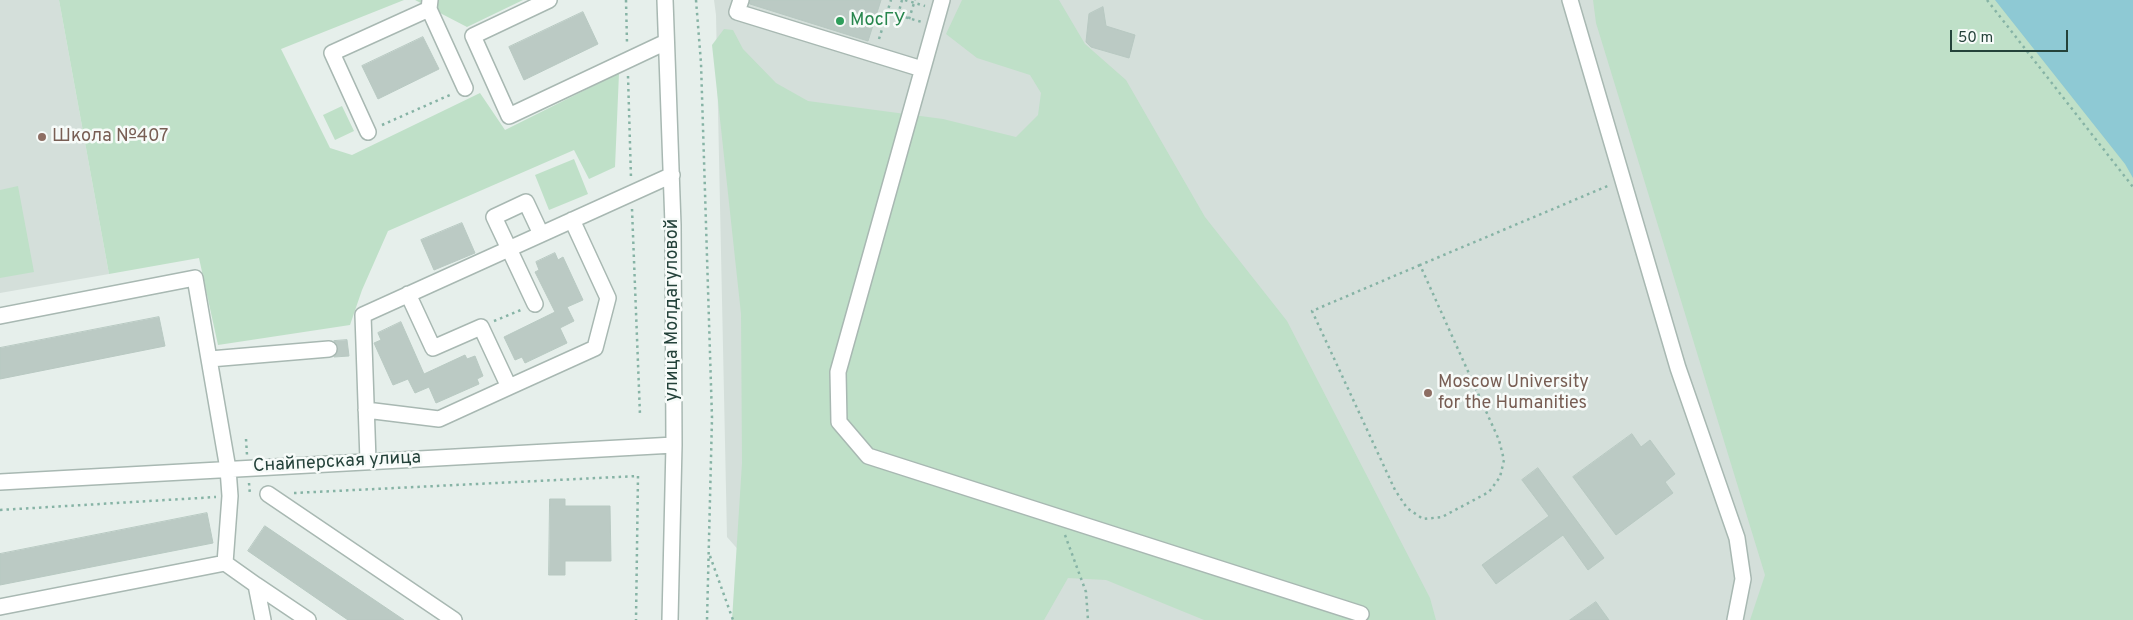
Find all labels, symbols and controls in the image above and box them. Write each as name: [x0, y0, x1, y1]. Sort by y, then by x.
place label: МосГУ: [850, 10, 906, 32]
marker: МосГУ: [834, 15, 846, 27]
scale bar: [1953, 20, 2070, 52]
text: 50 m: [1958, 29, 1993, 48]
place label: Школа №407: [52, 126, 168, 148]
marker: Школа №407: [36, 131, 48, 143]
street label: улица Молдагуловой: [662, 219, 684, 401]
place label: Moscow University for the Humanities: [1438, 372, 1589, 414]
marker: Moscow University for the Humanities: [1422, 387, 1434, 399]
street label: Снайперская улица: [252, 448, 422, 478]

